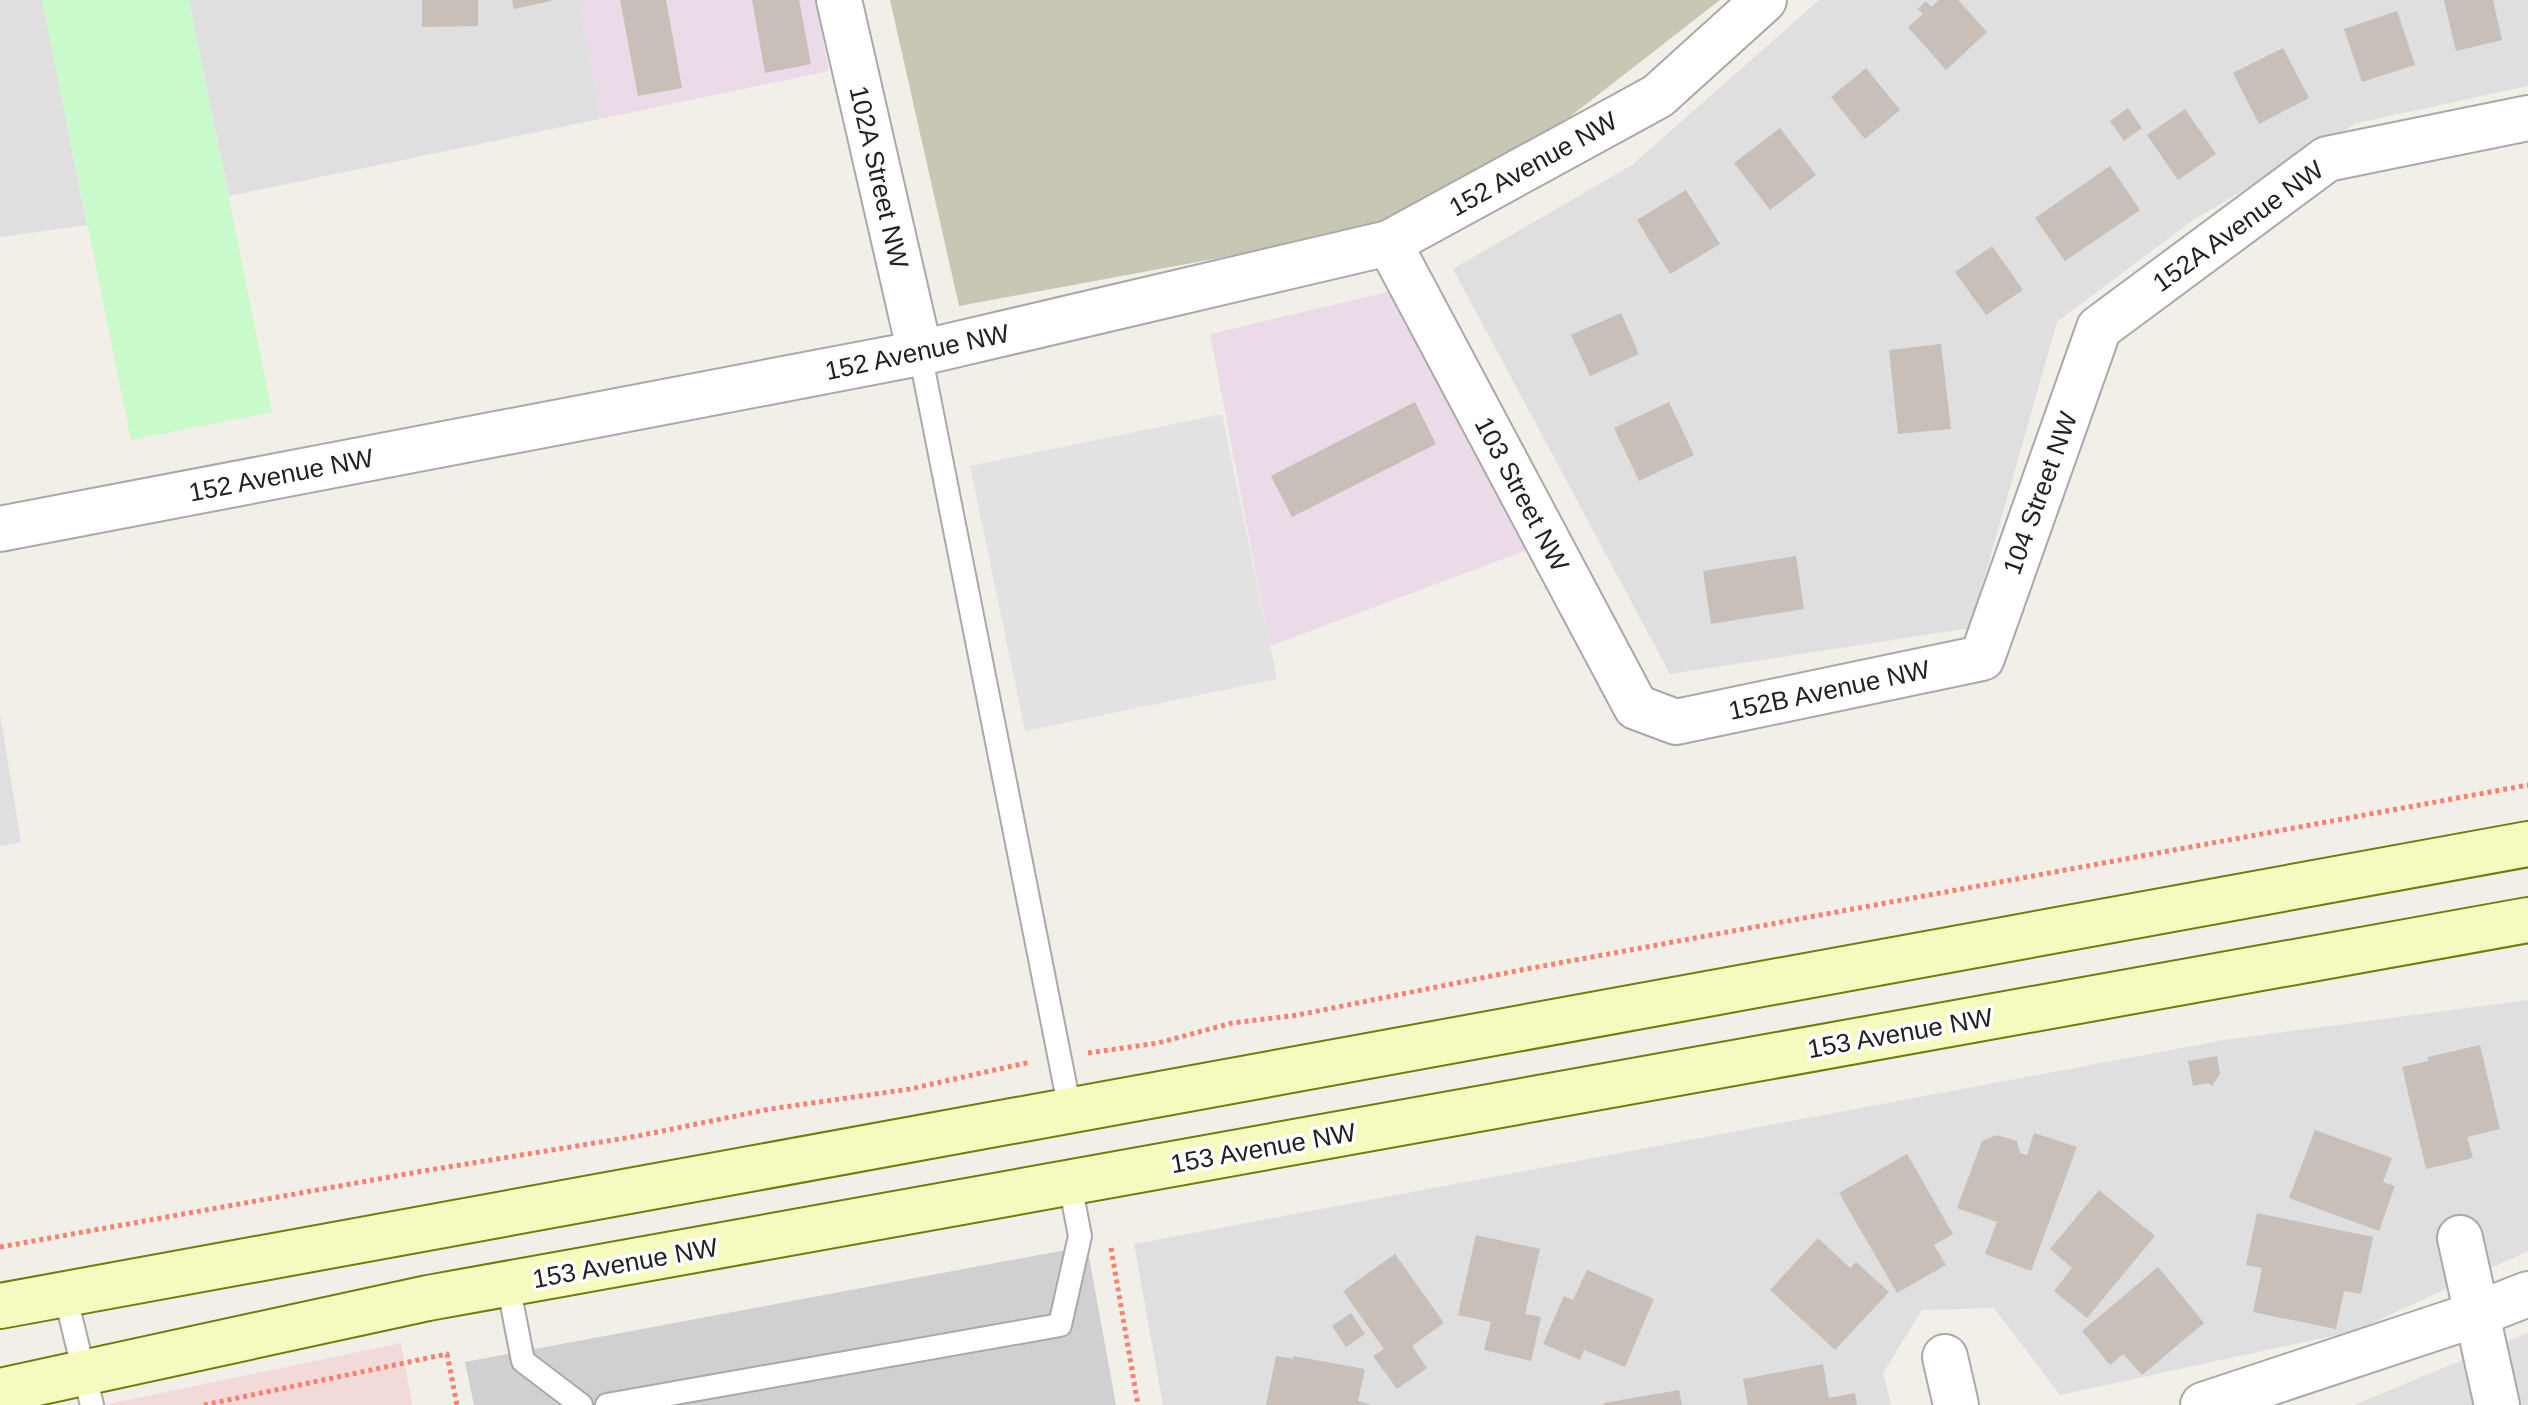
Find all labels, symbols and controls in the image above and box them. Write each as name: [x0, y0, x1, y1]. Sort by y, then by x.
street label: 102A Street NW: [843, 83, 915, 272]
street label: 152 Avenue NW: [1444, 105, 1623, 223]
street label: 152A Avenue NW: [2147, 154, 2329, 298]
street label: 152 Avenue NW: [822, 318, 1012, 386]
street label: 104 Street NW: [1997, 407, 2083, 578]
street label: 103 Street NW: [1469, 412, 1575, 577]
street label: 152 Avenue NW: [186, 442, 376, 508]
street label: 152B Avenue NW: [1726, 654, 1933, 726]
street label: 153 Avenue NW: [1805, 1002, 1995, 1064]
street label: 153 Avenue NW: [1168, 1117, 1358, 1179]
street label: 153 Avenue NW: [530, 1232, 720, 1294]

